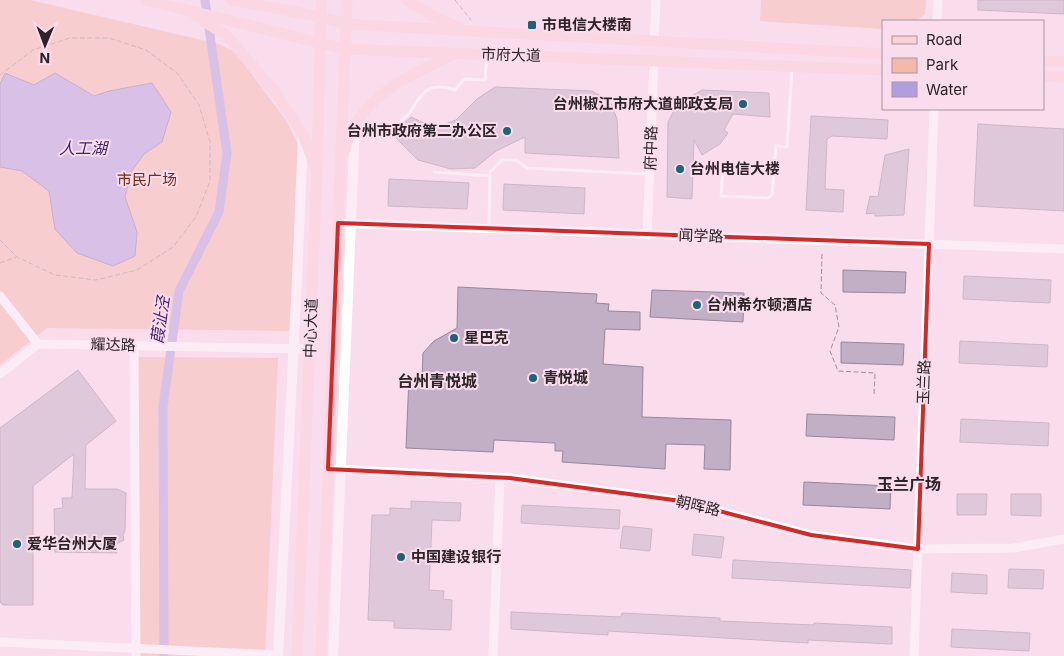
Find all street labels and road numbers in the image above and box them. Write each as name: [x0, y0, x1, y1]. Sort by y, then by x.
street label: 市府大道: [481, 44, 541, 65]
street label: 府中路: [640, 125, 661, 171]
street label: 闻学路: [678, 225, 724, 246]
street label: 中心大道: [300, 298, 321, 358]
street label: 耀达路: [90, 335, 136, 354]
street label: 玉兰路: [913, 359, 934, 405]
street label: 朝晖路: [674, 491, 722, 520]

